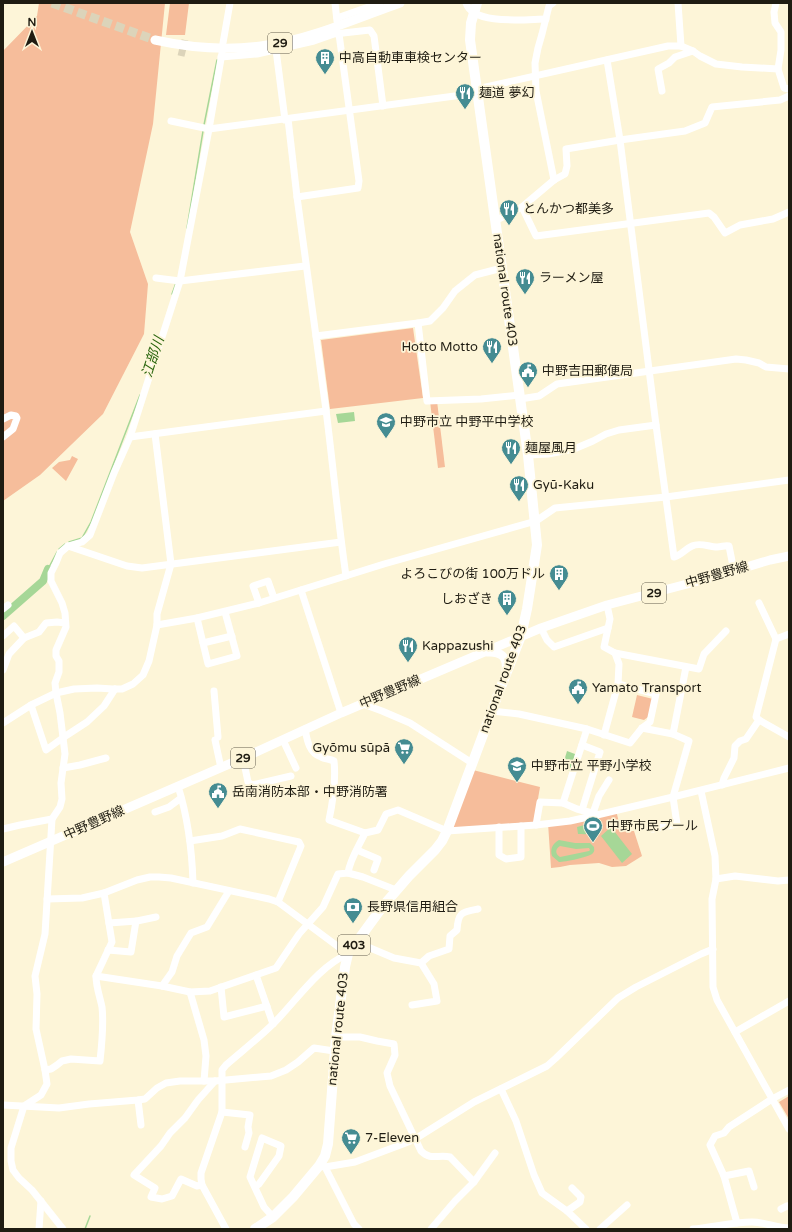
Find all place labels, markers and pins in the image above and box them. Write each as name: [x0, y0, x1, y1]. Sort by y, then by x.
building icon: 中高自動車車検センター: [314, 47, 336, 75]
place label: 中高自動車車検センター: [339, 50, 482, 66]
restaurant icon: 麺道 夢幻: [454, 82, 476, 110]
place label: 麺道 夢幻: [479, 85, 534, 101]
restaurant icon: とんかつ都美多: [498, 198, 520, 226]
place label: とんかつ都美多: [523, 201, 614, 217]
restaurant icon: ラーメン屋: [514, 267, 536, 295]
place label: ラーメン屋: [539, 270, 603, 286]
restaurant icon: Hotto Motto: [481, 336, 503, 364]
place label: Hotto Motto: [401, 339, 478, 355]
public building icon: 中野吉田郵便局: [517, 360, 539, 388]
place label: 中野吉田郵便局: [542, 363, 633, 379]
school or university icon: 中野市立 中野平中学校: [375, 411, 397, 439]
place label: 中野市立 中野平中学校: [400, 414, 533, 430]
restaurant icon: 麺屋風月: [500, 437, 522, 465]
place label: 麺屋風月: [525, 440, 577, 456]
restaurant icon: Gyū-Kaku: [508, 474, 530, 502]
place label: Gyū-Kaku: [533, 477, 594, 493]
building icon: よろこびの街 100万ドル: [548, 563, 570, 591]
place label: よろこびの街 100万ドル: [400, 566, 545, 582]
building icon: しおざき: [496, 588, 518, 616]
place label: しおざき: [441, 591, 493, 607]
restaurant icon: Kappazushi: [397, 635, 419, 663]
place label: Kappazushi: [422, 638, 494, 654]
public building icon: Yamato Transport: [567, 677, 589, 705]
place label: Yamato Transport: [592, 680, 701, 696]
supermarket icon: Gyōmu sūpā: [393, 737, 415, 765]
place label: Gyōmu sūpā: [313, 740, 390, 756]
school or university icon: 中野市立 平野小学校: [506, 755, 528, 783]
place label: 中野市立 平野小学校: [531, 758, 651, 774]
public building icon: 岳南消防本部・中野消防署: [207, 781, 229, 809]
place label: 岳南消防本部・中野消防署: [232, 784, 388, 800]
sports icon: 中野市民プール: [582, 815, 604, 843]
place label: 中野市民プール: [607, 818, 698, 834]
bank icon: 長野県信用組合: [342, 896, 364, 924]
place label: 長野県信用組合: [367, 899, 458, 915]
supermarket icon: 7-Eleven: [340, 1127, 362, 1155]
place label: 7-Eleven: [365, 1130, 419, 1146]

